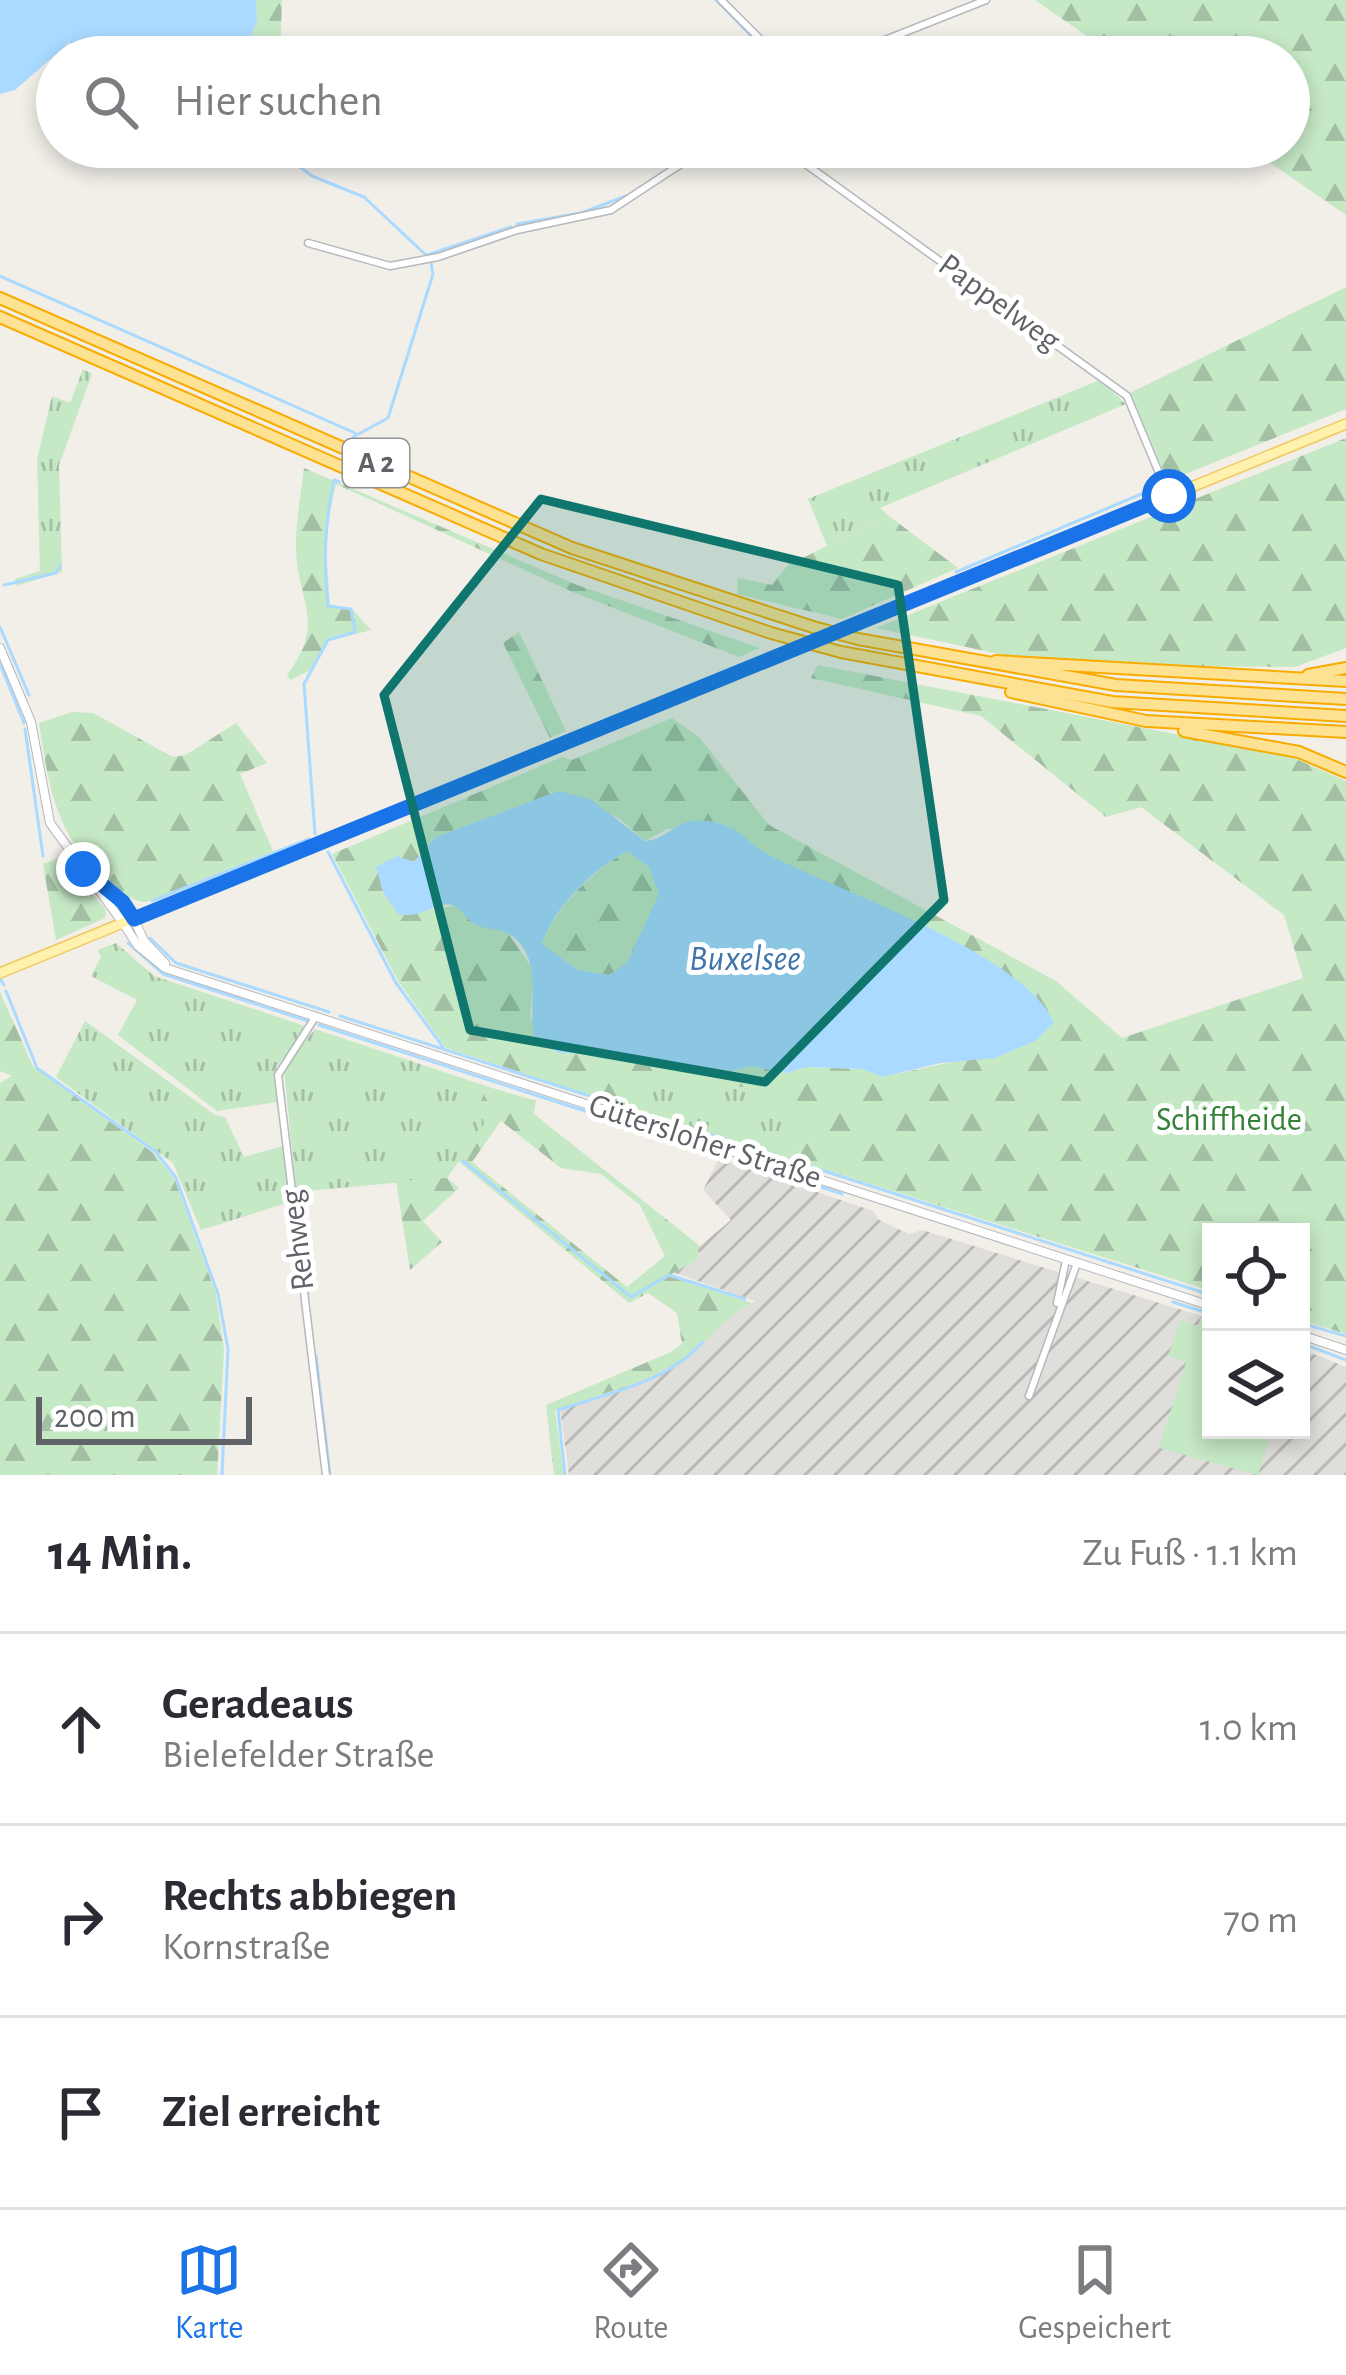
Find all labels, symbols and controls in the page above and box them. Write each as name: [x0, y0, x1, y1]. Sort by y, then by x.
search box: [36, 36, 1310, 168]
icon: search: [78, 69, 144, 135]
text: Hier suchen: [174, 79, 383, 124]
street label: Pappelweg: [932, 248, 1066, 358]
road number: A 2: [343, 439, 409, 487]
route start: [1142, 469, 1196, 523]
route end: [56, 842, 110, 896]
water label: Buxelsee: [689, 941, 801, 977]
street label: Gütersloher Straße: [585, 1089, 825, 1195]
park label: Schiffheide: [1156, 1104, 1302, 1137]
street label: Rehweg: [275, 1188, 321, 1292]
map controls: [1202, 1223, 1310, 1439]
button: locate: [1202, 1223, 1310, 1331]
button: layers: [1202, 1331, 1310, 1439]
scale bar: [36, 1391, 252, 1444]
text: 200 m: [54, 1401, 136, 1434]
text: 14 Min.: [48, 1528, 192, 1579]
text: Zu Fuß · 1.1 km: [1082, 1534, 1298, 1573]
text: Geradeaus: [162, 1682, 354, 1727]
icon: ahead: [48, 1696, 114, 1762]
text: 1.0 km: [1200, 1709, 1298, 1748]
text: Bielefelder Straße: [162, 1736, 435, 1775]
text: Rechts abbiegen: [162, 1874, 457, 1919]
icon: right: [48, 1888, 114, 1954]
text: 70 m: [1224, 1901, 1298, 1940]
text: Kornstraße: [162, 1928, 331, 1967]
icon: arrive: [48, 2080, 114, 2146]
text: Ziel erreicht: [162, 2090, 380, 2135]
tab: Karte: [175, 2237, 243, 2349]
tab: Route: [593, 2237, 669, 2349]
tab: Gespeichert: [1018, 2237, 1171, 2349]

